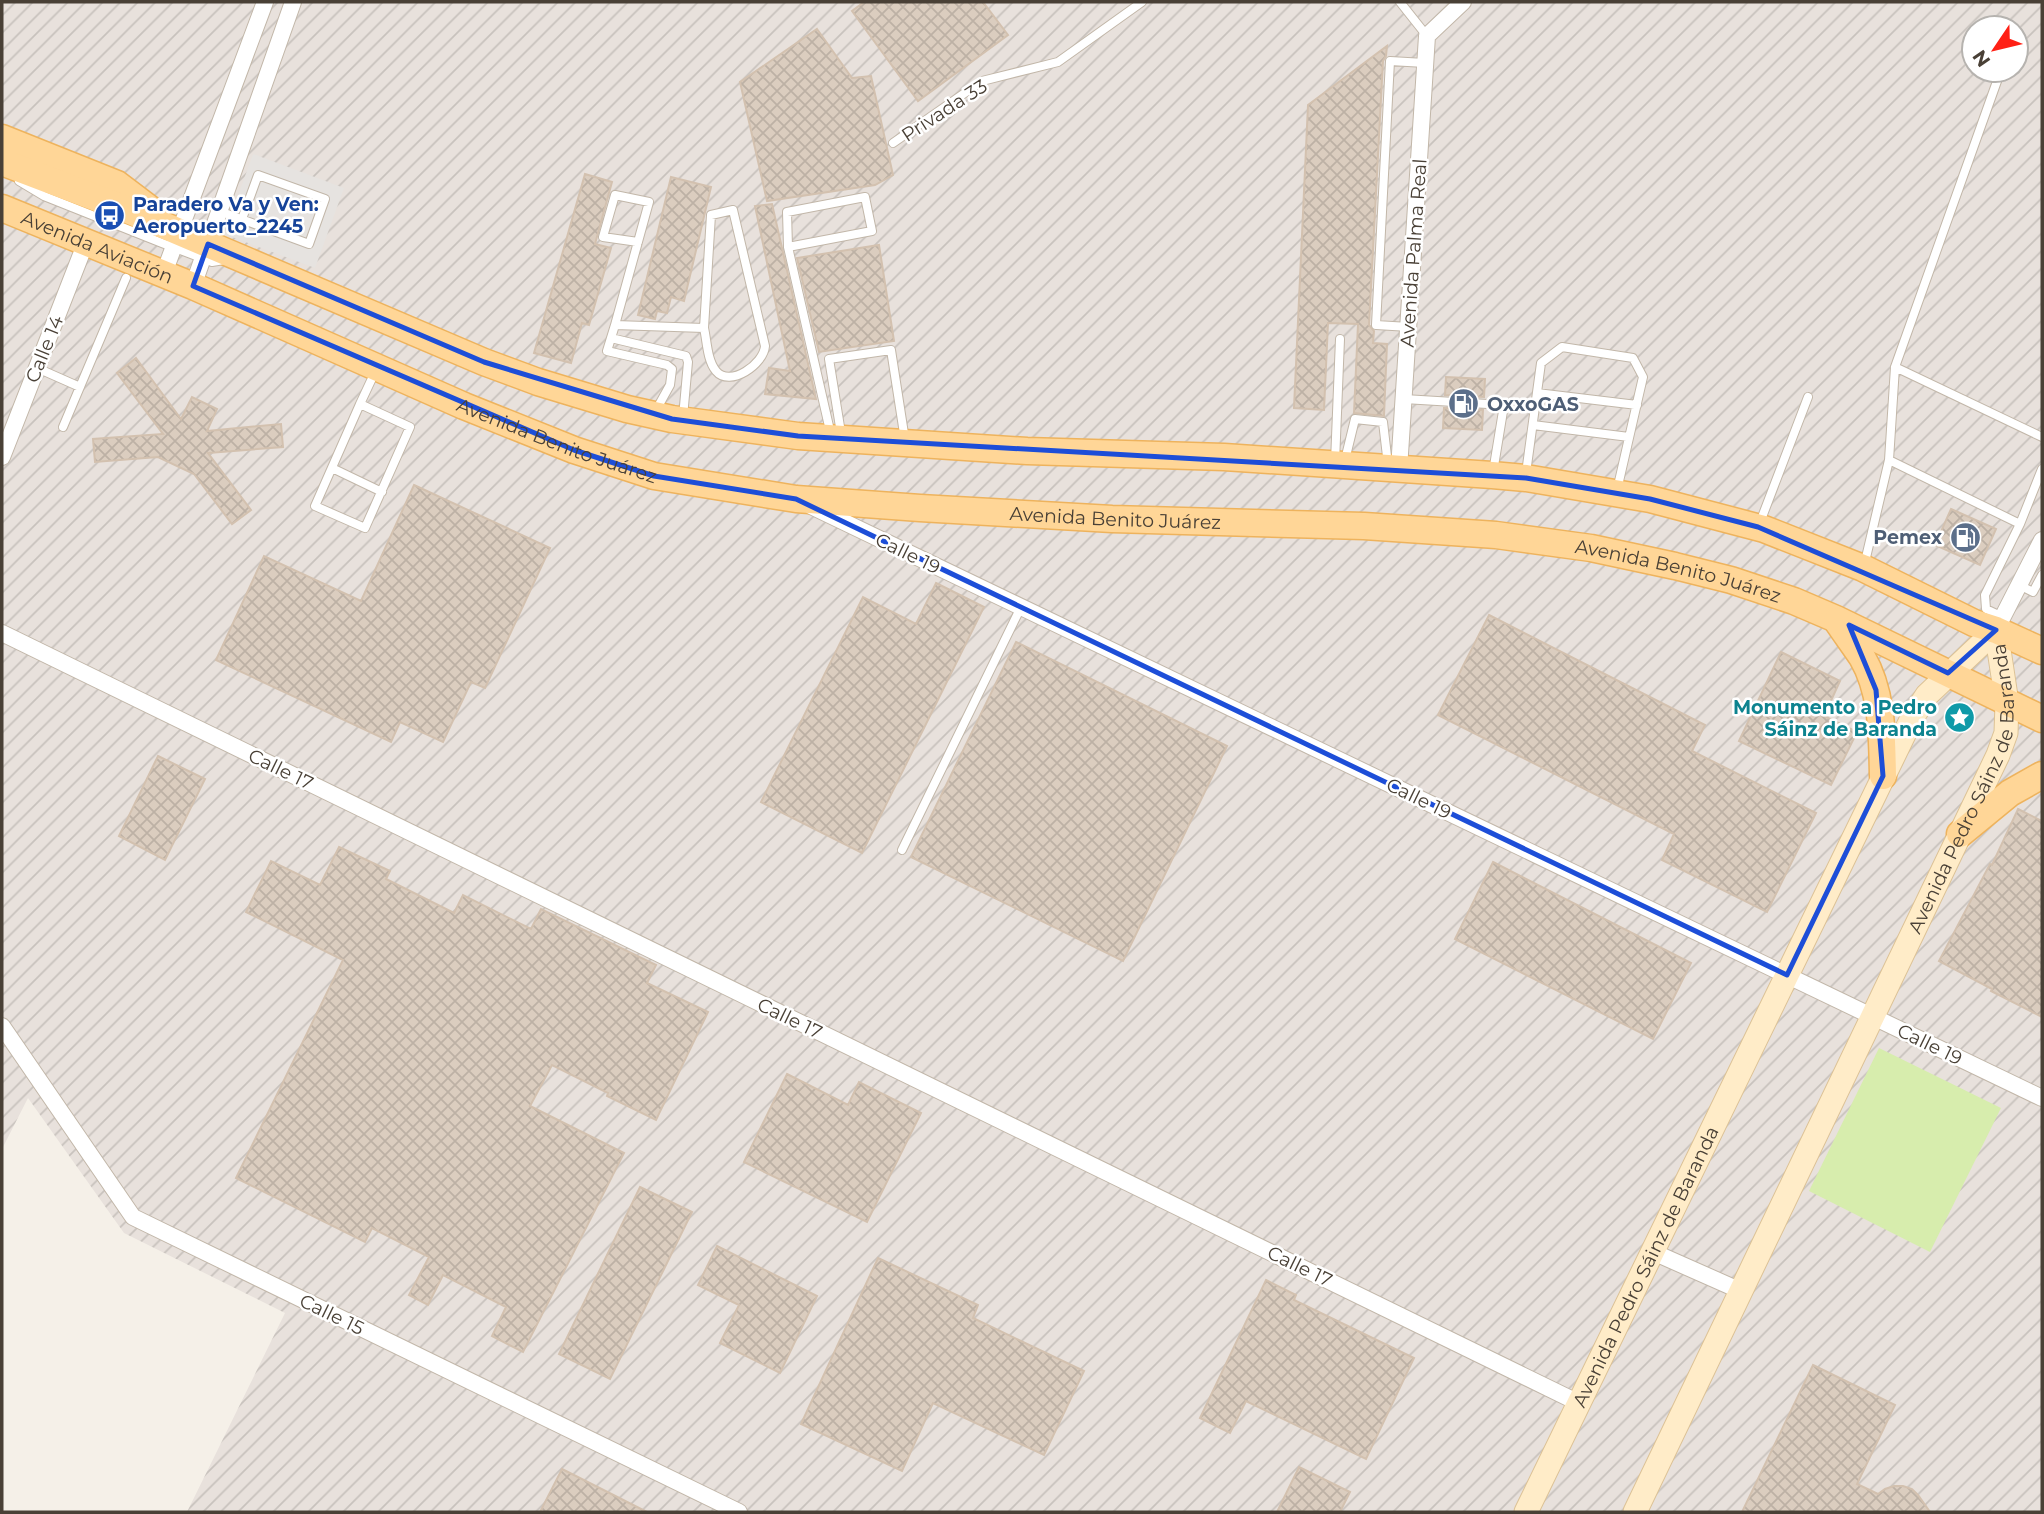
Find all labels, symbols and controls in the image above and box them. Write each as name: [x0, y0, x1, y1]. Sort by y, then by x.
north arrow: [1960, 14, 2030, 84]
text: N: [1968, 46, 1995, 71]
street label: Privada 33: [897, 74, 991, 147]
street label: Avenida Palma Real: [1395, 158, 1432, 348]
place label: Paradero Va y Ven: Aeropuerto_2245: [132, 193, 319, 238]
bus stop icon: Paradero Va y Ven: Aeropuerto_2245: [93, 198, 127, 232]
street label: Avenida Aviación: [18, 206, 176, 289]
street label: Calle 14: [21, 312, 69, 386]
fuel station icon: OxxoGAS: [1447, 387, 1481, 421]
street label: Avenida Benito Juárez: [453, 393, 660, 488]
place label: OxxoGAS: [1487, 393, 1579, 416]
street label: Avenida Benito Juárez: [1009, 502, 1221, 534]
fuel station icon: Pemex: [1948, 520, 1982, 554]
place label: Pemex: [1873, 526, 1943, 549]
street label: Calle 19: [871, 528, 944, 579]
street label: Avenida Benito Juárez: [1574, 535, 1784, 608]
street label: Avenida Pedro Sáinz de Baranda: [1903, 642, 2019, 937]
place label: Monumento a Pedro Sáinz de Baranda: [1733, 696, 1937, 741]
place icon: Monumento a Pedro Sáinz de Baranda: [1943, 701, 1977, 735]
street label: Calle 17: [245, 744, 317, 795]
street label: Calle 19: [1382, 773, 1455, 824]
street label: Calle 17: [754, 993, 826, 1044]
street label: Calle 19: [1893, 1019, 1966, 1070]
street label: Avenida Pedro Sáinz de Baranda: [1568, 1123, 1724, 1411]
street label: Calle 17: [1264, 1241, 1336, 1292]
street label: Calle 15: [296, 1289, 368, 1340]

